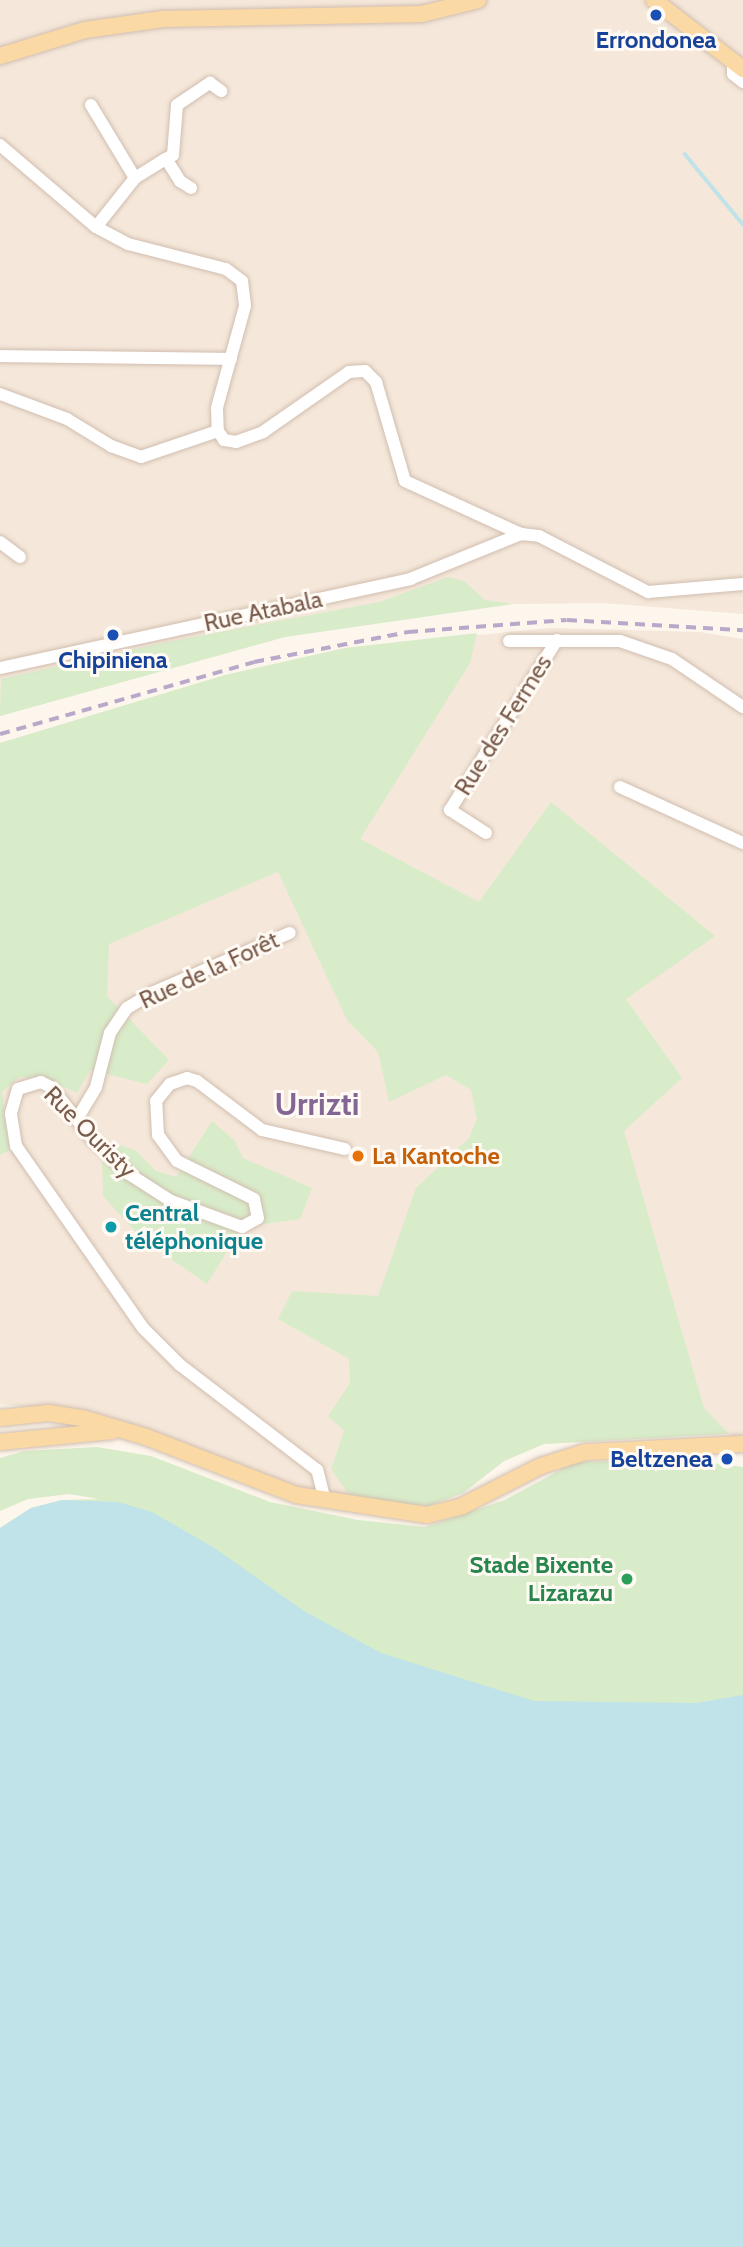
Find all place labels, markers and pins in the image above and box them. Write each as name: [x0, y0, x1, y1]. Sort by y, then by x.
marker: Errondonea: [648, 7, 664, 23]
place label: Errondonea: [595, 26, 717, 54]
marker: Chipiniena: [105, 627, 121, 643]
place label: Chipiniena: [58, 646, 168, 674]
place label: La Kantoche: [372, 1142, 500, 1170]
marker: La Kantoche: [350, 1148, 366, 1164]
place label: Central téléphonique: [125, 1199, 263, 1255]
marker: Central téléphonique: [103, 1219, 119, 1235]
place label: Beltzenea: [610, 1445, 713, 1473]
marker: Beltzenea: [719, 1451, 735, 1467]
place label: Stade Bixente Lizarazu: [470, 1551, 613, 1607]
marker: Stade Bixente Lizarazu: [619, 1571, 635, 1587]

